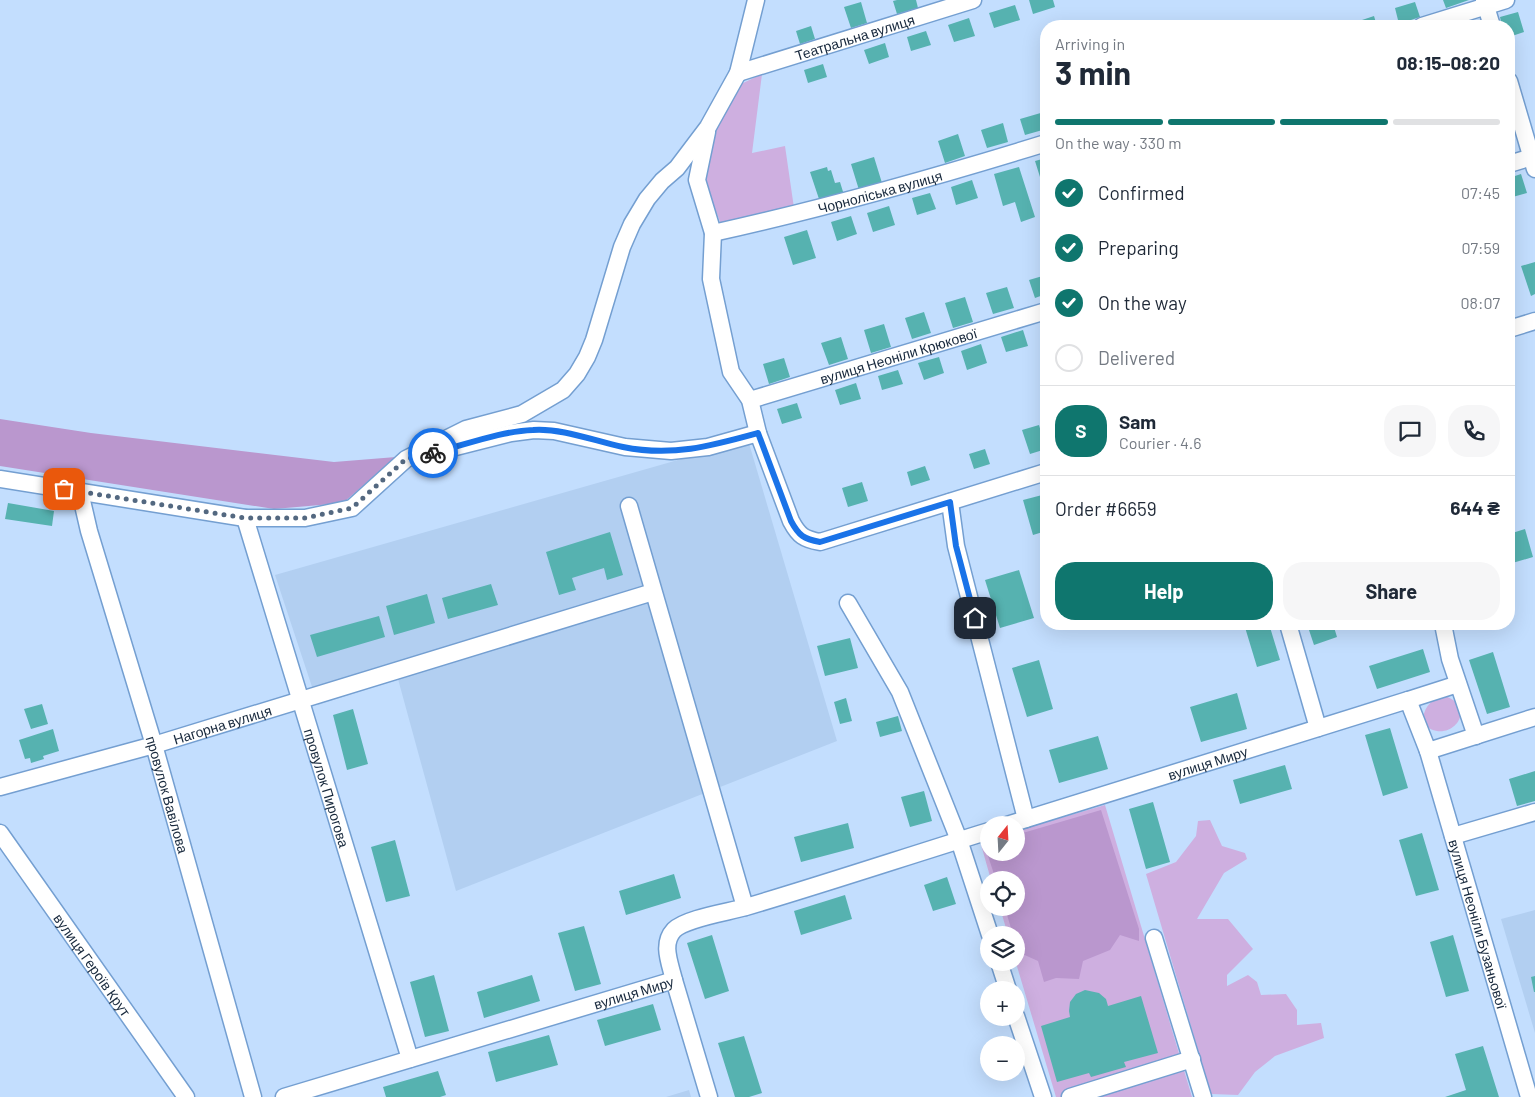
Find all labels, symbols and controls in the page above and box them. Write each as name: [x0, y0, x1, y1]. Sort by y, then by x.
street label: Театральна вулиця: [793, 10, 916, 63]
text: Arriving in: [1055, 34, 1125, 53]
text: 08:15–08:20: [1396, 51, 1500, 74]
text: 3 min: [1055, 53, 1131, 91]
text: On the way · 330 m: [1055, 133, 1181, 152]
street label: Чорноліська вулиця: [816, 166, 944, 216]
icon: check: [1055, 179, 1083, 207]
text: Confirmed: [1098, 181, 1185, 204]
text: 07:45: [1461, 183, 1500, 202]
icon: check: [1055, 234, 1083, 262]
text: Preparing: [1098, 236, 1179, 259]
text: 07:59: [1461, 238, 1500, 257]
icon: check: [1055, 289, 1083, 317]
text: On the way: [1098, 291, 1187, 314]
text: 08:07: [1461, 293, 1500, 312]
street label: вулиця Неоніли Крюкової: [818, 324, 979, 387]
text: Delivered: [1098, 346, 1175, 369]
button: chat: [1384, 405, 1436, 457]
button: phone: [1448, 405, 1500, 457]
text: Sam: [1119, 410, 1156, 433]
text: S: [1075, 419, 1087, 442]
courier: [408, 428, 458, 478]
text: Courier · 4.6: [1119, 433, 1202, 452]
icon: bike: [419, 439, 447, 467]
pin: [43, 468, 85, 510]
icon: bag: [50, 475, 78, 503]
text: 644 ₴: [1450, 496, 1500, 519]
text: Order #6659: [1055, 497, 1157, 520]
button: Help: [1055, 562, 1273, 620]
button: Share: [1283, 562, 1500, 620]
pin: [954, 597, 996, 639]
icon: home: [961, 604, 989, 632]
street label: Нагорна вулиця: [171, 701, 274, 747]
street label: провулок Пирогова: [301, 726, 353, 849]
street label: провулок Вавілова: [143, 734, 193, 855]
street label: вулиця Миру: [1166, 742, 1249, 783]
north arrow: [980, 816, 1025, 861]
map controls: [980, 816, 1025, 1081]
street label: вулиця Неоніли Бузаньової: [1446, 837, 1511, 1011]
button: locate: [980, 871, 1025, 916]
street label: вулиця Героїв Крут: [51, 910, 135, 1020]
button: layers: [980, 926, 1025, 971]
street label: вулиця Миру: [592, 972, 676, 1012]
button: +: [980, 981, 1025, 1026]
button: −: [980, 1036, 1025, 1081]

